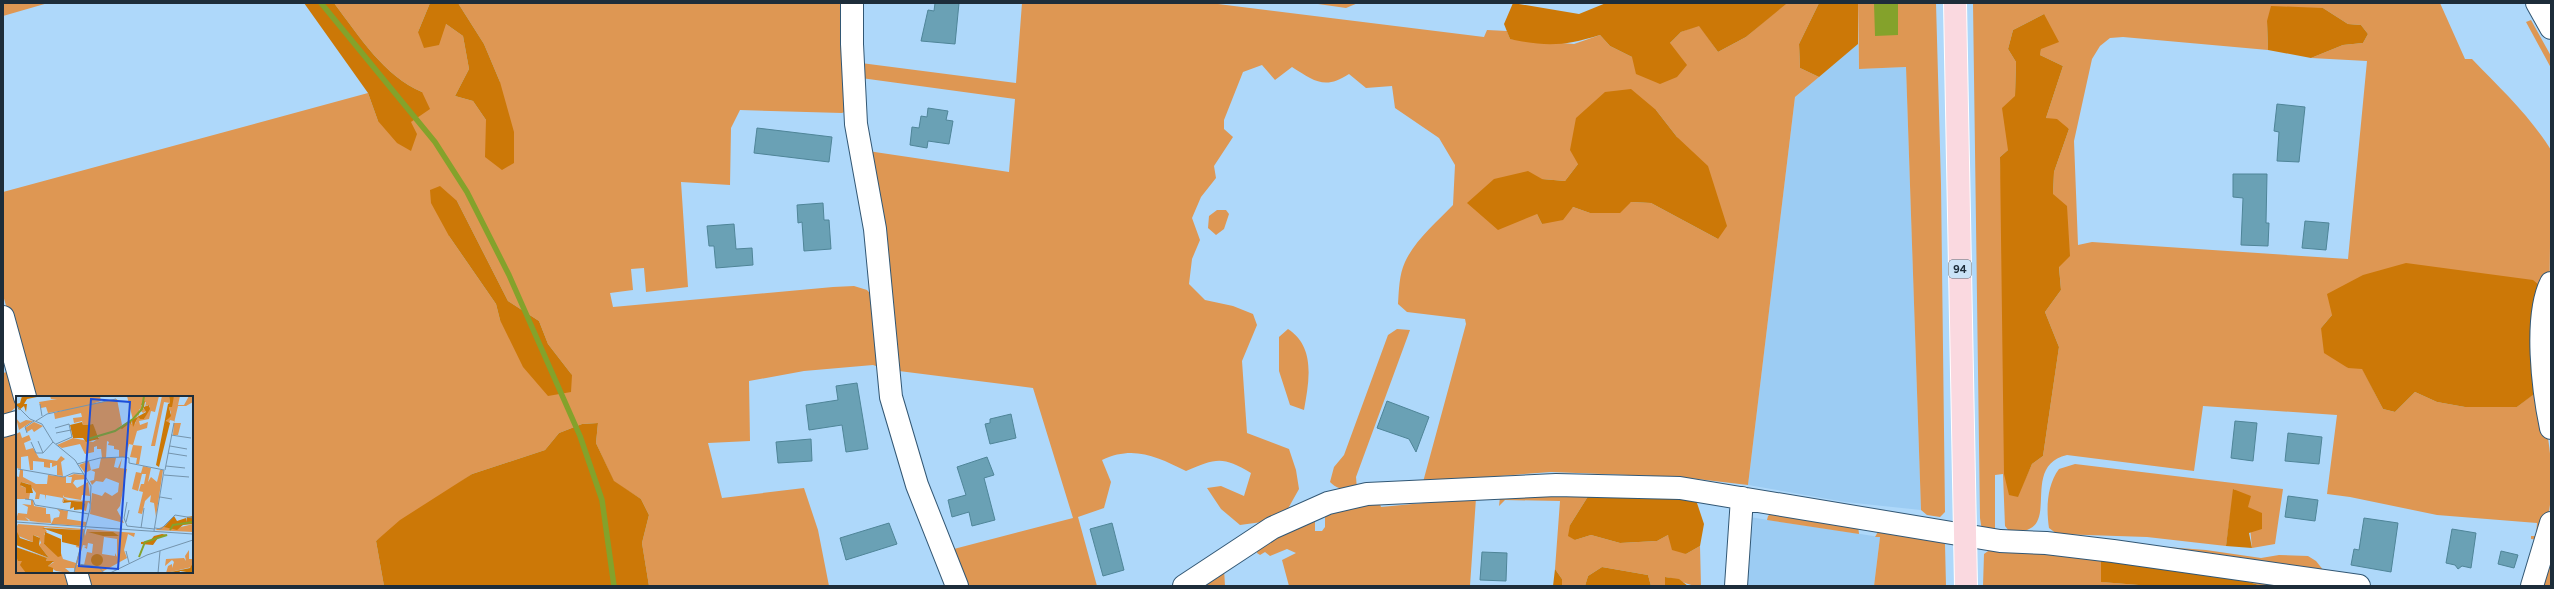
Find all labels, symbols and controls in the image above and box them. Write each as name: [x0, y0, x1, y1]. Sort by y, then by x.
road number: 94: [1949, 260, 1971, 278]
inset map: [16, 396, 193, 573]

